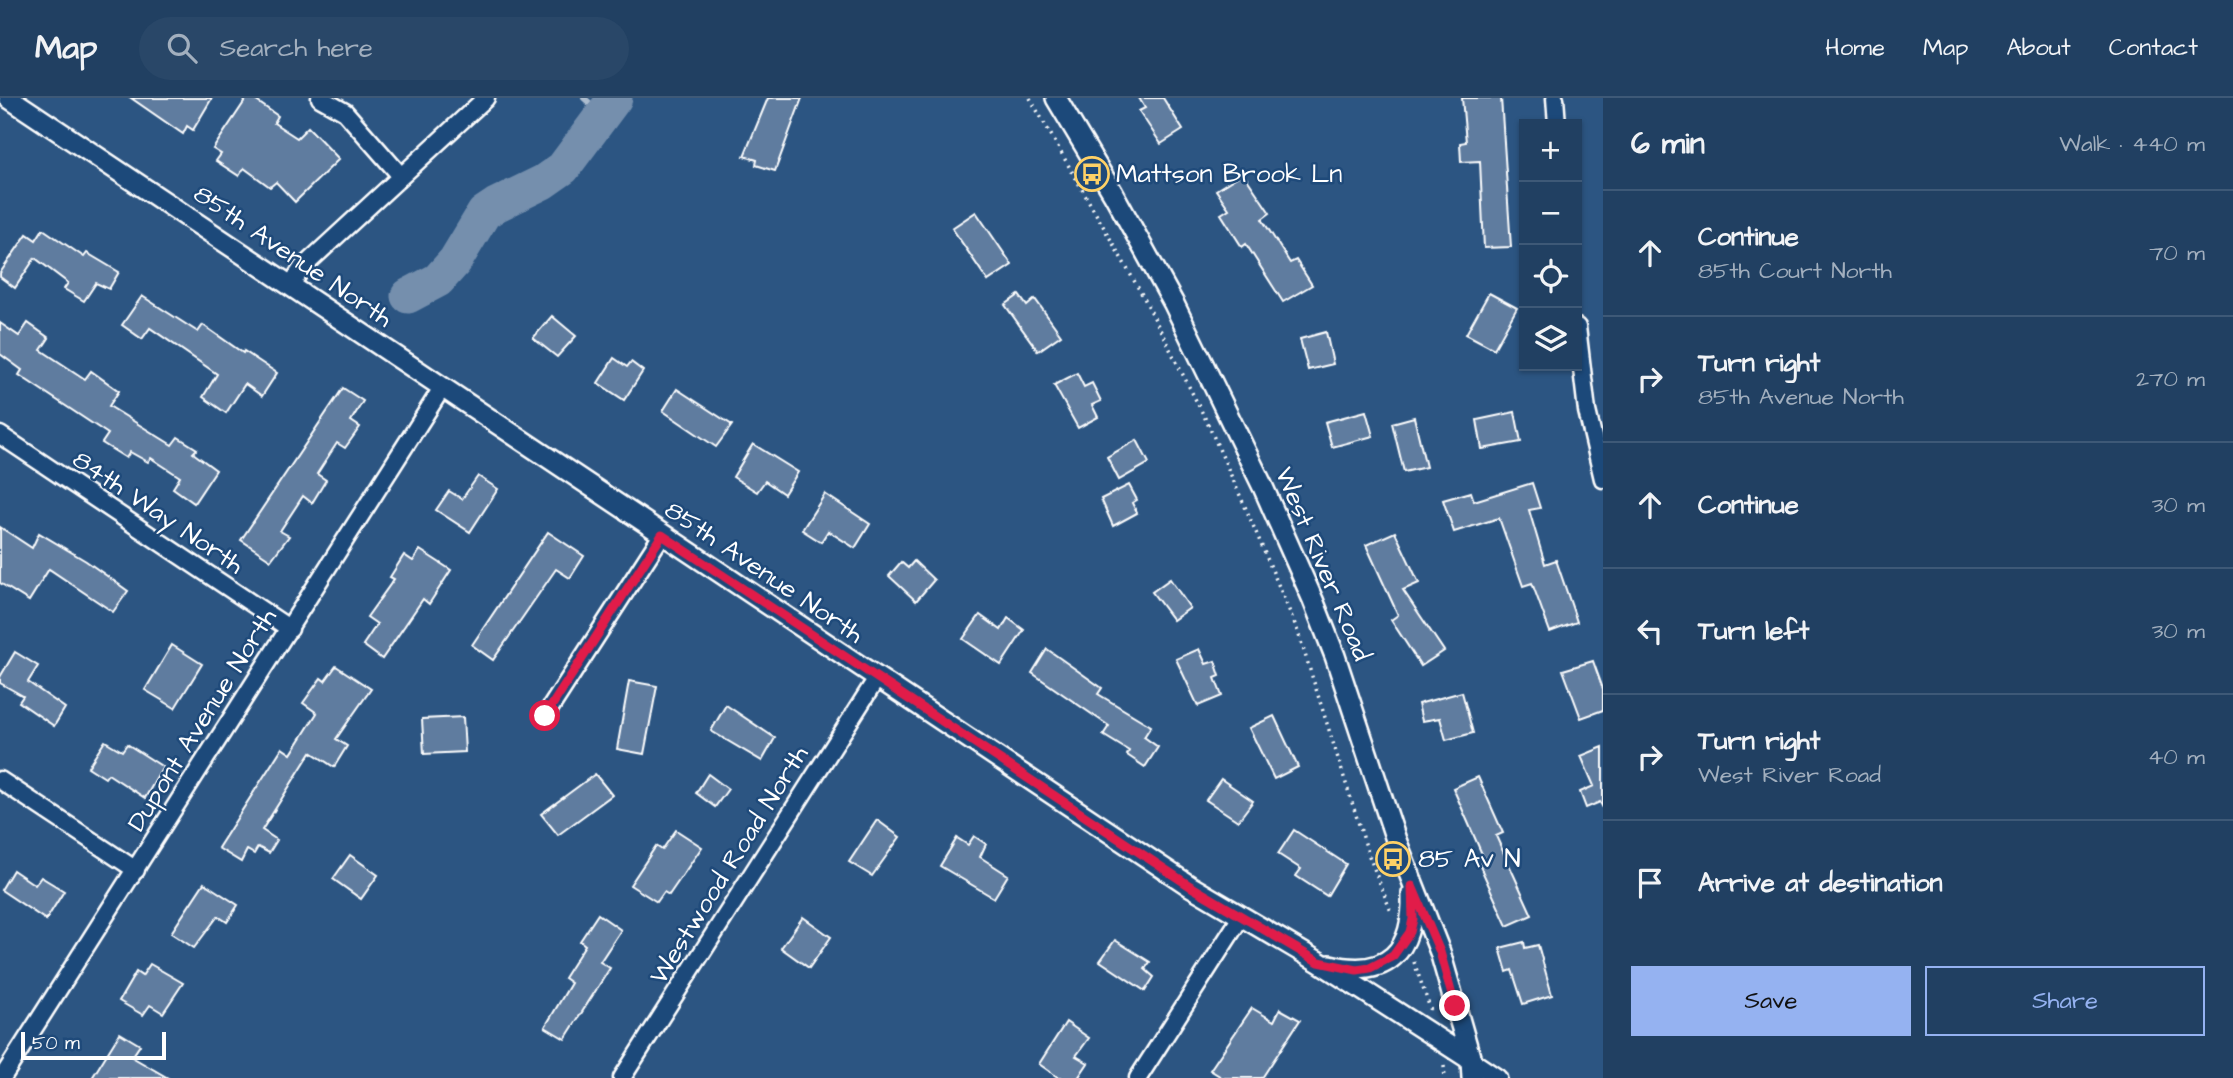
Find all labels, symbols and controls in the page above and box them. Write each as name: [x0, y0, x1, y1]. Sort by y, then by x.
search box: [139, 17, 629, 80]
text: Map: [35, 25, 97, 71]
icon: search: [163, 29, 201, 67]
text: Search here: [219, 30, 373, 66]
text: Home: [1825, 31, 1885, 65]
text: Map: [1923, 31, 1968, 65]
text: About: [2006, 31, 2071, 65]
text: Contact: [2109, 31, 2198, 65]
map controls: [1519, 119, 1582, 371]
button: +: [1519, 119, 1582, 182]
text: 6 min: [1631, 123, 1705, 165]
text: Walk · 440 m: [2059, 128, 2205, 160]
bus stop icon: Mattson Brook Ln: [1073, 155, 1111, 193]
place label: Mattson Brook Ln: [1116, 156, 1342, 192]
street label: 85th Avenue North: [187, 176, 400, 336]
button: −: [1519, 182, 1582, 245]
text: Continue: [1698, 219, 1799, 255]
icon: ahead: [1631, 234, 1669, 272]
text: 70 m: [2149, 237, 2205, 269]
button: locate: [1519, 245, 1582, 308]
text: 85th Court North: [1698, 255, 1892, 287]
button: layers: [1519, 308, 1582, 371]
text: Turn right: [1698, 345, 1820, 381]
icon: right: [1631, 360, 1669, 398]
text: 270 m: [2136, 363, 2205, 395]
text: 85th Avenue North: [1698, 381, 1904, 413]
street label: 84th Way North: [64, 441, 251, 584]
street label: West River Road: [1266, 462, 1380, 666]
icon: ahead: [1631, 486, 1669, 524]
text: Continue: [1698, 487, 1799, 523]
text: 30 m: [2152, 489, 2205, 521]
street label: 85th Avenue North: [658, 492, 871, 652]
street label: Dupont Avenue North: [119, 602, 285, 838]
icon: left: [1631, 612, 1669, 650]
text: Turn left: [1698, 613, 1809, 649]
text: 30 m: [2152, 615, 2205, 647]
route start: [529, 700, 560, 731]
text: Turn right: [1698, 723, 1820, 759]
icon: right: [1631, 738, 1669, 776]
street label: Westwood Road North: [641, 739, 817, 991]
text: 40 m: [2148, 741, 2205, 773]
text: West River Road: [1698, 759, 1881, 791]
bus stop icon: 85 Av N: [1374, 840, 1412, 878]
place label: 85 Av N: [1418, 841, 1521, 877]
icon: arrive: [1631, 864, 1669, 902]
text: Arrive at destination: [1698, 865, 1943, 901]
button: Save: [1631, 966, 1911, 1036]
button: Share: [1925, 966, 2205, 1036]
route end: [1439, 990, 1470, 1021]
scale bar: [21, 1029, 166, 1061]
text: 50 m: [32, 1030, 80, 1057]

